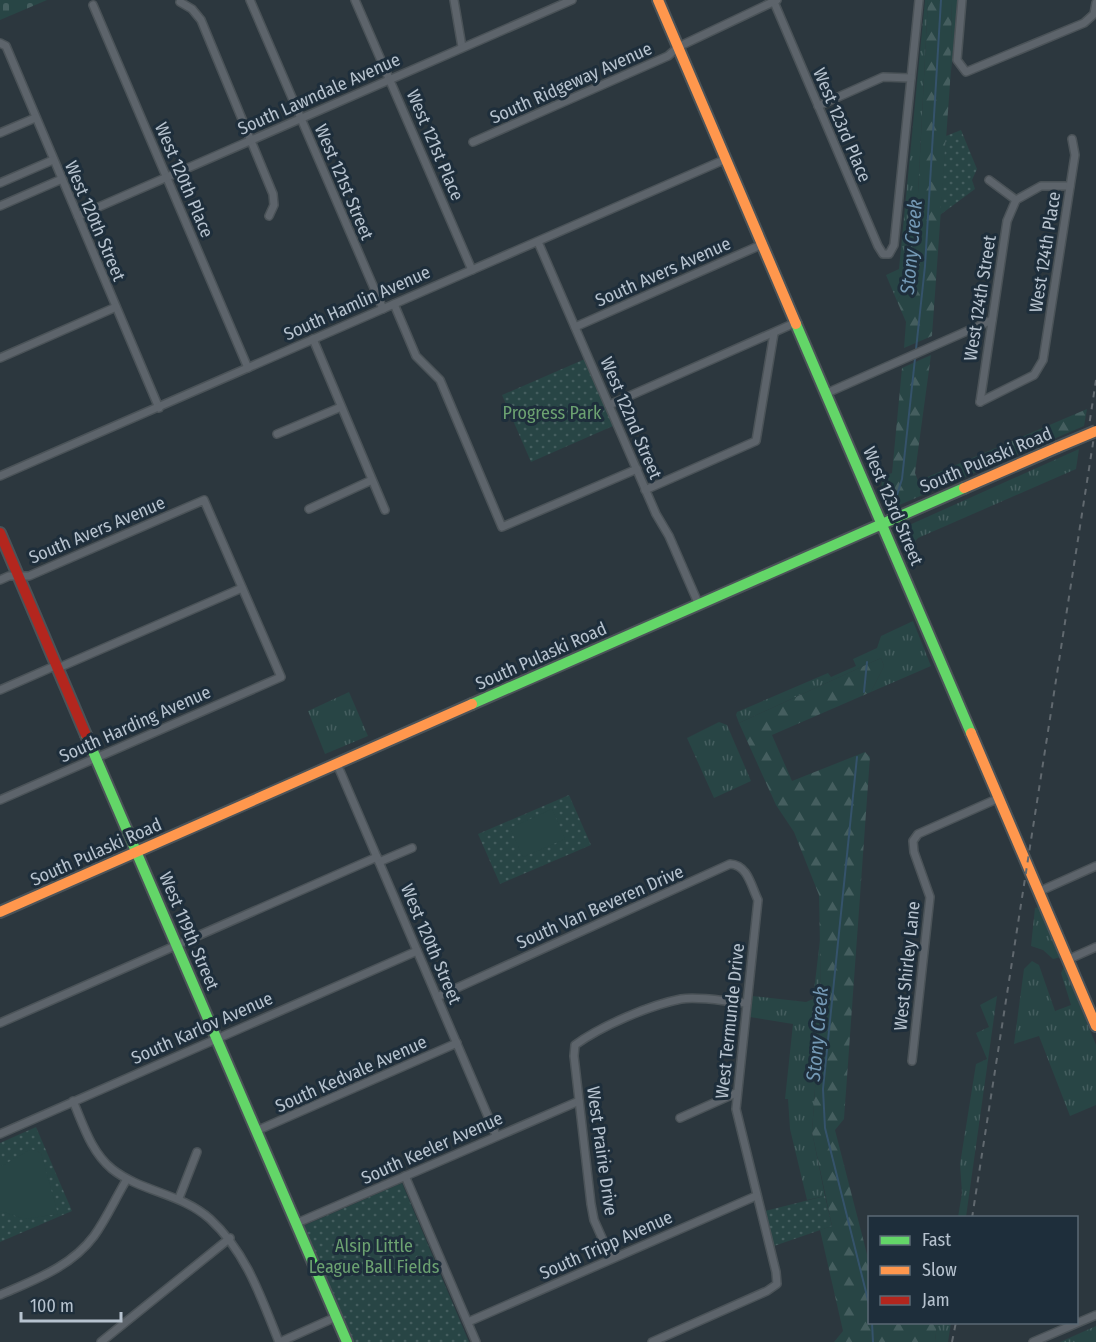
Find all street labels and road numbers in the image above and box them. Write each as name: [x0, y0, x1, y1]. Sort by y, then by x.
street label: South Ridgeway Avenue: [487, 37, 655, 129]
street label: South Lawndale Avenue: [234, 48, 404, 140]
street label: West 123rd Place: [808, 65, 876, 185]
street label: West 121st Place: [402, 86, 468, 204]
street label: West 120th Place: [150, 119, 218, 241]
street label: West 121st Street: [310, 121, 378, 243]
street label: West 120th Street: [60, 158, 130, 284]
street label: West 124th Place: [1025, 190, 1065, 314]
street label: South Avers Avenue: [592, 232, 734, 312]
street label: West 124th Street: [959, 233, 1001, 363]
street label: South Hamlin Avenue: [280, 261, 434, 345]
street label: West 122nd Street: [595, 354, 667, 482]
street label: South Pulaski Road: [917, 422, 1055, 498]
street label: West 123rd Street: [858, 443, 928, 569]
street label: South Avers Avenue: [26, 491, 168, 569]
street label: South Pulaski Road: [472, 617, 610, 695]
street label: South Harding Avenue: [56, 681, 214, 767]
street label: South Pulaski Road: [27, 813, 165, 891]
street label: South Van Beveren Drive: [513, 860, 687, 954]
street label: West 119th Street: [154, 869, 224, 994]
street label: West 120th Street: [396, 881, 466, 1007]
street label: West Shirley Lane: [889, 900, 925, 1032]
street label: West Termunde Drive: [711, 942, 749, 1100]
street label: South Karlov Avenue: [128, 987, 276, 1069]
street label: South Kedvale Avenue: [272, 1031, 430, 1117]
street label: West Prairie Drive: [582, 1085, 622, 1217]
street label: South Keeler Avenue: [358, 1107, 506, 1189]
street label: South Tripp Avenue: [536, 1206, 676, 1284]

